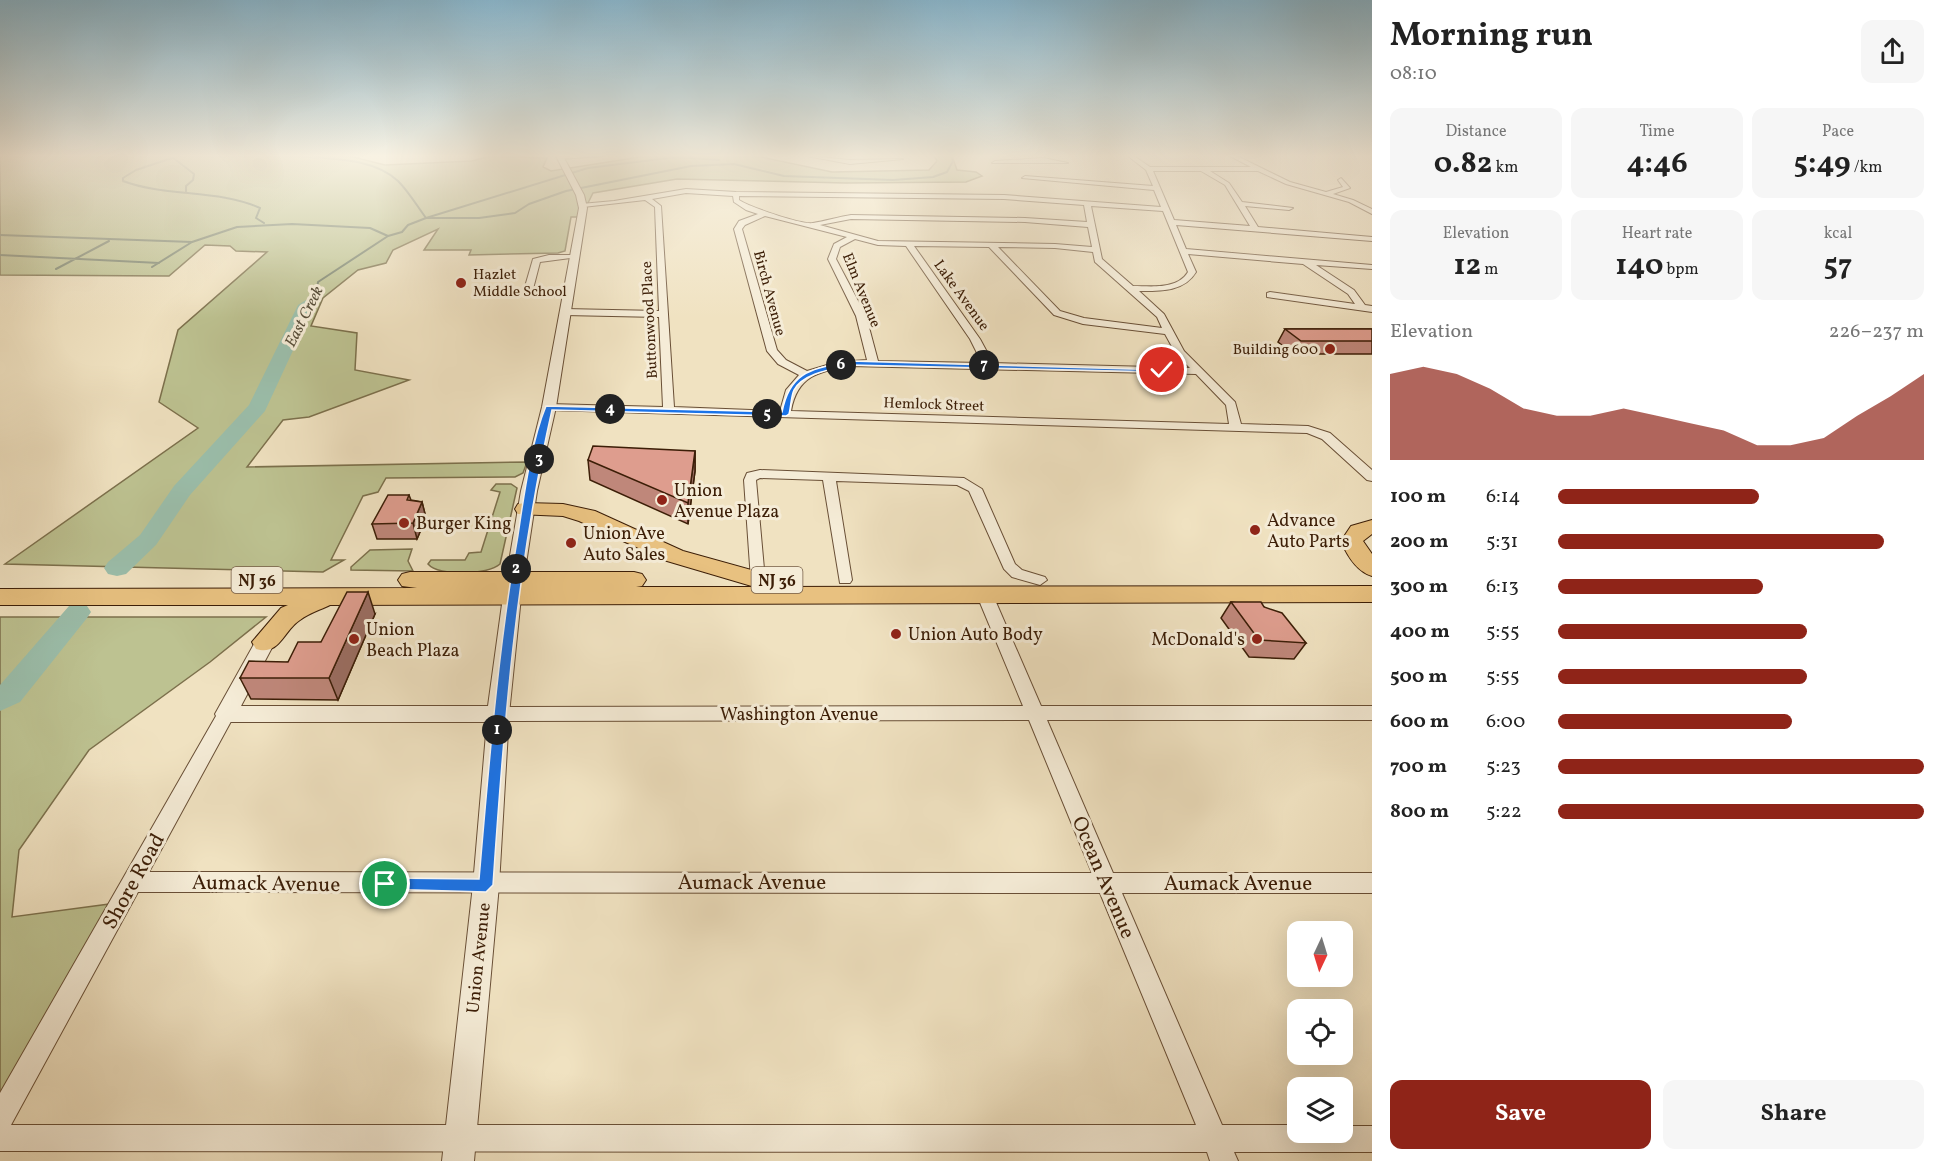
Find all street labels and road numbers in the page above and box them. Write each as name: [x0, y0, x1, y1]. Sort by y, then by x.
street label: Birch Avenue: [747, 248, 790, 338]
street label: Elm Avenue: [836, 250, 885, 331]
street label: Lake Avenue: [928, 256, 994, 336]
street label: Buttonwood Place: [637, 261, 664, 379]
street label: Hemlock Street: [883, 393, 985, 418]
road number: NJ 36: [232, 567, 282, 593]
road number: NJ 36: [752, 567, 802, 593]
street label: Washington Avenue: [720, 703, 878, 728]
street label: Ocean Avenue: [1064, 812, 1141, 943]
street label: Shore Road: [96, 828, 173, 935]
street label: Aumack Avenue: [192, 869, 340, 900]
street label: Aumack Avenue: [678, 869, 826, 898]
street label: Aumack Avenue: [1164, 870, 1312, 899]
street label: Union Avenue: [461, 902, 498, 1015]

